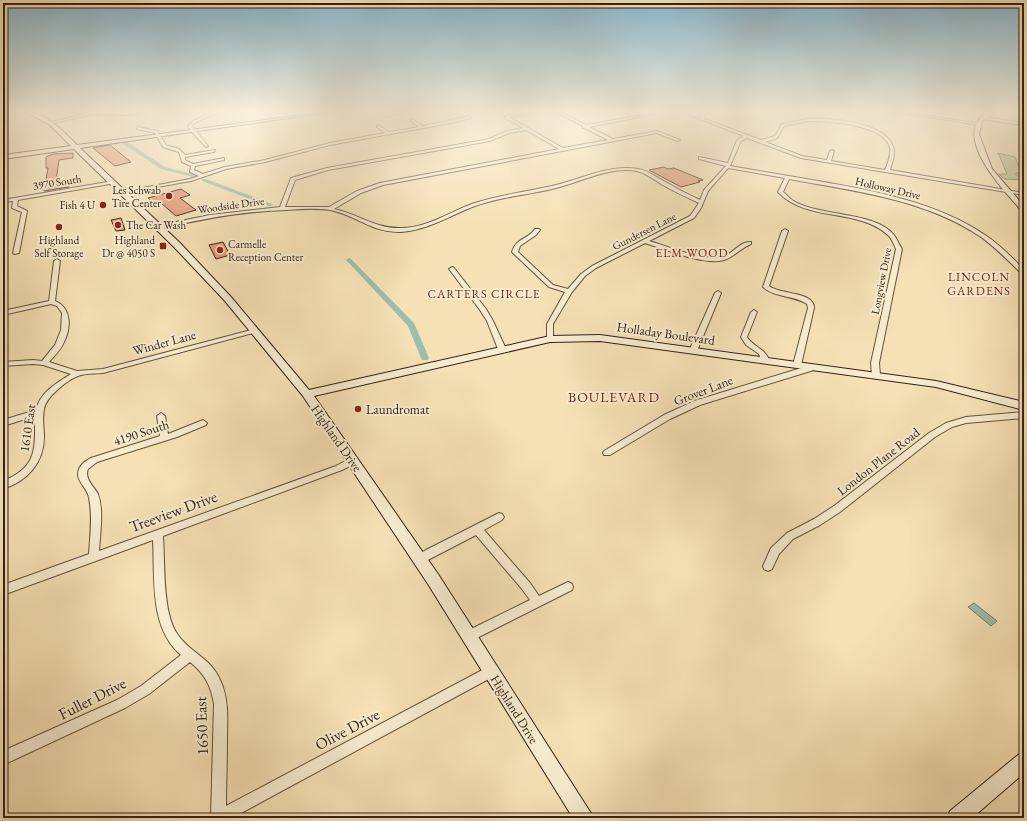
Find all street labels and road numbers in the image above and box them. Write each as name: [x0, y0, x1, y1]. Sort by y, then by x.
street label: 3970 South: [32, 171, 83, 193]
street label: Holloway Drive: [854, 174, 923, 203]
street label: Woodside Drive: [197, 193, 266, 217]
street label: Gundersen Lane: [610, 209, 679, 253]
street label: Longview Drive: [868, 246, 894, 315]
street label: Holladay Boulevard: [616, 318, 716, 349]
street label: Winder Lane: [131, 326, 198, 359]
street label: Grover Lane: [671, 371, 735, 410]
street label: Highland Drive: [307, 401, 366, 475]
street label: 1610 East: [16, 403, 39, 453]
street label: 4190 South: [111, 415, 171, 449]
street label: London Plane Road: [833, 423, 924, 499]
street label: Treeview Drive: [126, 486, 220, 537]
street label: Fuller Drive: [55, 672, 130, 724]
street label: Highland Drive: [487, 672, 543, 747]
street label: 1650 East: [190, 696, 213, 756]
street label: Olive Drive: [311, 704, 383, 755]

